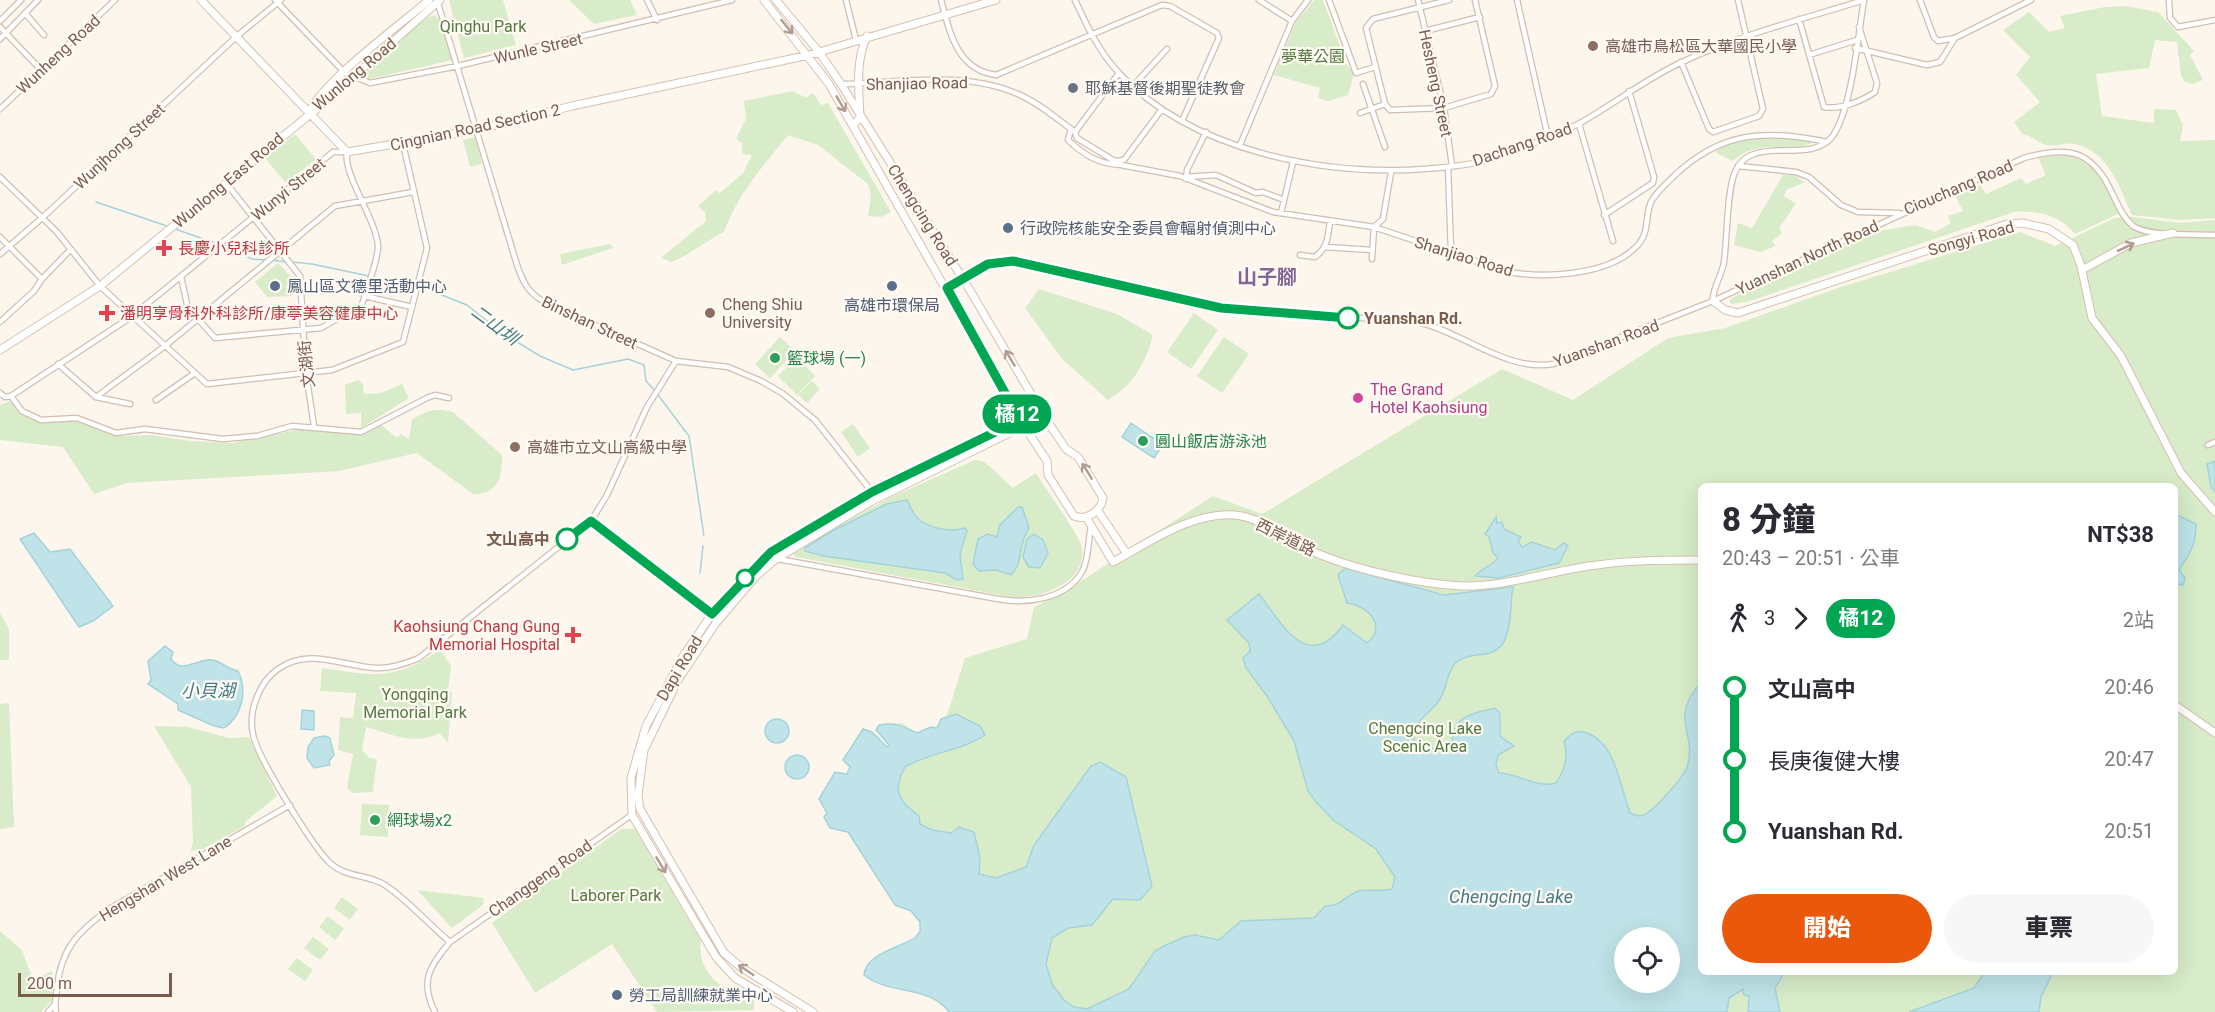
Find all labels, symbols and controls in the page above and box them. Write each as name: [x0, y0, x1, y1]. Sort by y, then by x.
street label: Wunheng Road: [13, 11, 104, 98]
park label: Qinghu Park: [440, 17, 527, 36]
one-way arrow: [780, 19, 793, 35]
street label: Hesheng Street: [1415, 28, 1456, 139]
street label: Wunle Street: [492, 29, 584, 68]
street label: Wunlong Road: [309, 34, 400, 115]
place label: 高雄市鳥松區大華國民小學: [1605, 37, 1797, 56]
marker: 高雄市鳥松區大華國民小學: [1586, 39, 1600, 53]
park label: 夢華公園: [1281, 47, 1345, 66]
street label: Shanjiao Road: [866, 73, 968, 94]
place label: 耶穌基督後期聖徒教會: [1085, 79, 1245, 98]
marker: 耶穌基督後期聖徒教會: [1066, 81, 1080, 95]
one-way arrow: [835, 95, 847, 112]
street label: Wunjhong Street: [70, 99, 169, 193]
street label: Cingnian Road Section 2: [388, 100, 562, 155]
street label: Dachang Road: [1470, 119, 1574, 170]
street label: Wunlong East Road: [169, 129, 287, 232]
street label: Wunyi Street: [248, 154, 329, 225]
street label: Ciouchang Road: [1901, 156, 2016, 219]
street label: Chengcing Road: [884, 161, 961, 270]
street label: Yuanshan North Road: [1733, 216, 1882, 299]
street label: Songyi Road: [1926, 217, 2016, 260]
place label: 行政院核能安全委員會輻射偵測中心: [1020, 219, 1276, 238]
marker: 行政院核能安全委員會輻射偵測中心: [1001, 221, 1015, 235]
street label: Shanjiao Road: [1412, 232, 1515, 280]
marker: 長慶小兒科診所: [155, 239, 173, 257]
place label: 長慶小兒科診所: [178, 239, 290, 258]
one-way arrow: [2116, 240, 2134, 252]
district label: 山子腳: [1237, 265, 1297, 289]
place label: 鳳山區文德里活動中心: [287, 277, 447, 296]
marker: 鳳山區文德里活動中心: [268, 279, 282, 293]
marker: 高雄市環保局: [885, 279, 899, 293]
street label: Binshan Street: [539, 292, 641, 353]
place label: Cheng Shiu University: [722, 295, 803, 332]
place label: 高雄市環保局: [844, 296, 940, 315]
water label: 二山圳: [467, 300, 526, 351]
marker: 潘明享骨科外科診所/康葶美容健康中心: [98, 304, 116, 322]
place label: 潘明享骨科外科診所/康葶美容健康中心: [120, 304, 399, 323]
marker: Cheng Shiu University: [703, 306, 717, 320]
marker: Yuanshan Rd.: [1337, 307, 1359, 329]
place label: Yuanshan Rd.: [1364, 309, 1463, 328]
street label: Yuanshan Road: [1551, 316, 1662, 371]
street label: 文湖街: [295, 339, 318, 389]
place label: 籃球場 (一): [787, 349, 866, 368]
one-way arrow: [1004, 350, 1016, 367]
marker: 籃球場 (一): [768, 351, 782, 365]
place label: The Grand Hotel Kaohsiung: [1370, 380, 1488, 417]
marker: The Grand Hotel Kaohsiung: [1351, 391, 1365, 405]
line badge: 橘12: [982, 394, 1052, 434]
text: 橘12: [994, 402, 1040, 426]
place label: 圓山飯店游泳池: [1155, 432, 1267, 451]
marker: 圓山飯店游泳池: [1136, 434, 1150, 448]
place label: 高雄市立文山高級中學: [527, 438, 687, 457]
marker: 高雄市立文山高級中學: [508, 440, 522, 454]
one-way arrow: [1080, 463, 1092, 480]
text: 8 分鐘: [1722, 500, 1815, 539]
street label: 西岸道路: [1253, 515, 1319, 560]
text: NT$38: [2087, 522, 2154, 547]
marker: 文山高中: [556, 528, 578, 550]
place label: 文山高中: [486, 530, 550, 549]
text: 20:43 – 20:51 · 公車: [1722, 546, 1900, 570]
unlabelled marker: [736, 569, 754, 587]
icon: walk: [1722, 602, 1755, 635]
icon: forward: [1784, 602, 1817, 635]
text: 3: [1764, 606, 1775, 630]
text: 橘12: [1838, 606, 1883, 630]
text: 2站: [2123, 608, 2154, 632]
place label: Kaohsiung Chang Gung Memorial Hospital: [393, 617, 560, 654]
marker: Kaohsiung Chang Gung Memorial Hospital: [564, 626, 582, 644]
street label: Dapi Road: [653, 632, 706, 704]
text: 20:46: [2104, 675, 2154, 699]
text: 文山高中: [1768, 677, 1856, 702]
water label: 小貝湖: [181, 680, 238, 701]
park label: Yongqing Memorial Park: [363, 685, 468, 722]
park label: Chengcing Lake Scenic Area: [1368, 719, 1482, 756]
text: 20:47: [2104, 747, 2154, 771]
text: 長庚復健大樓: [1768, 749, 1900, 774]
place label: 網球場x2: [387, 811, 452, 830]
marker: 網球場x2: [368, 813, 382, 827]
text: Yuanshan Rd.: [1768, 819, 1904, 844]
text: 20:51: [2104, 819, 2154, 843]
street label: Hengshan West Lane: [96, 831, 235, 925]
street label: Changgeng Road: [485, 836, 596, 921]
one-way arrow: [656, 856, 668, 873]
park label: Laborer Park: [571, 886, 662, 905]
water label: Chengcing Lake: [1449, 886, 1573, 907]
button: 開始: [1722, 894, 1932, 963]
button: 車票: [1944, 894, 2154, 963]
map controls: [1614, 927, 1680, 993]
button: locate: [1614, 927, 1680, 993]
one-way arrow: [738, 964, 755, 976]
scale bar: [18, 970, 172, 998]
text: 200 m: [27, 974, 72, 993]
place label: 勞工局訓練就業中心: [629, 986, 773, 1005]
marker: 勞工局訓練就業中心: [610, 988, 624, 1002]

